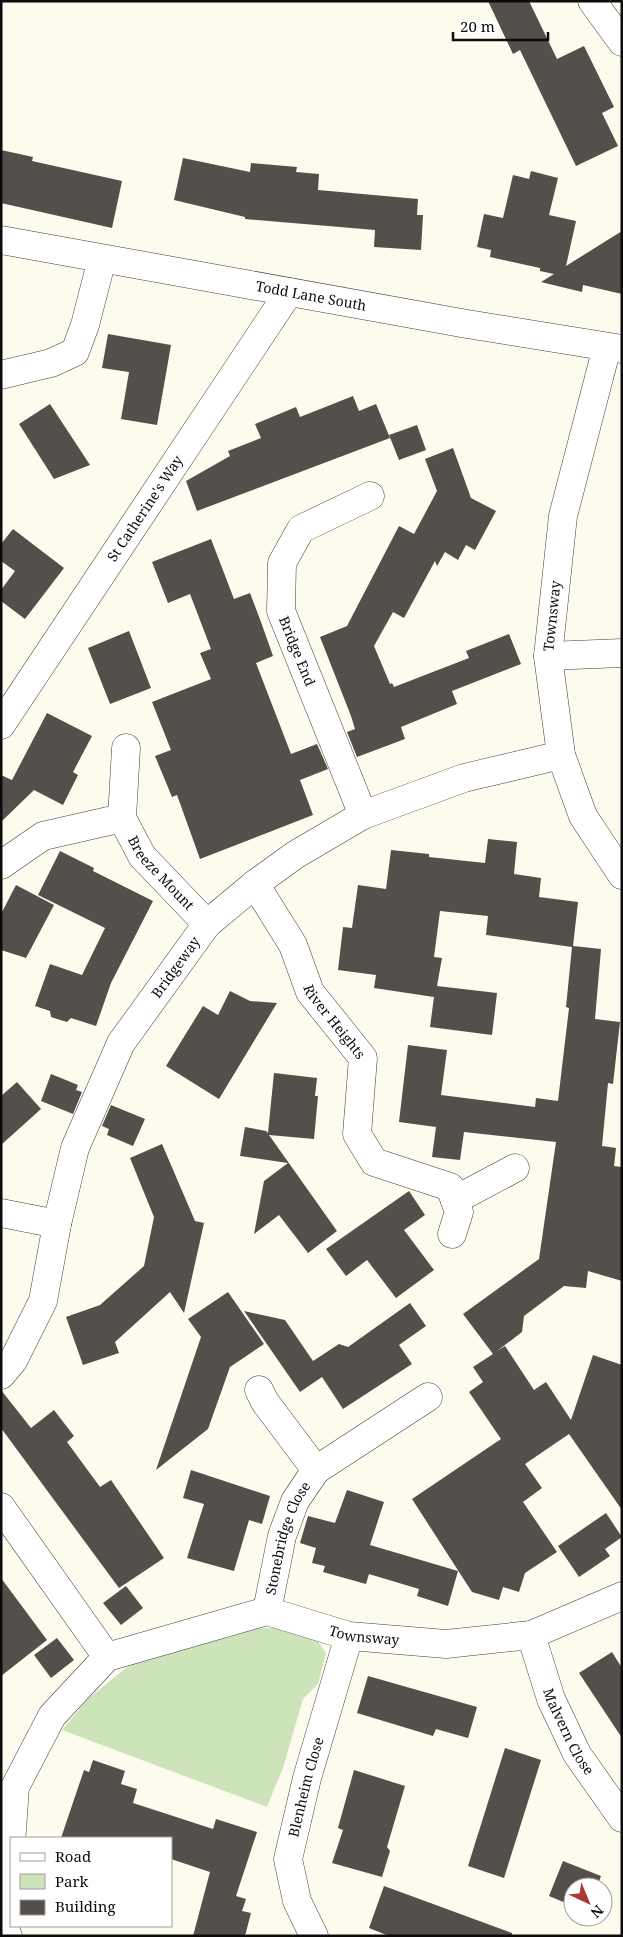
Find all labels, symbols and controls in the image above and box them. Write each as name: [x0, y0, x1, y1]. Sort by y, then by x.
scale bar: [453, 10, 548, 42]
text: 20 m: [460, 16, 495, 36]
street label: Todd Lane South: [254, 276, 368, 315]
street label: St Catherine's Way: [102, 451, 187, 565]
street label: Townsway: [538, 580, 565, 652]
street label: Bridge End: [275, 613, 320, 689]
street label: Breeze Mount: [124, 832, 199, 914]
street label: Bridgeway: [147, 932, 204, 1001]
street label: River Heights: [299, 982, 370, 1063]
street label: Stonebridge Close: [260, 1477, 315, 1597]
street label: Townsway: [327, 1620, 400, 1649]
street label: Malvern Close: [539, 1686, 599, 1779]
street label: Blenheim Close: [283, 1735, 328, 1839]
legend: [10, 1837, 172, 1927]
text: Road: [55, 1846, 91, 1866]
text: Park: [55, 1871, 89, 1891]
north arrow: [563, 1877, 613, 1927]
text: Building: [55, 1896, 116, 1916]
text: N: [587, 1901, 608, 1922]

